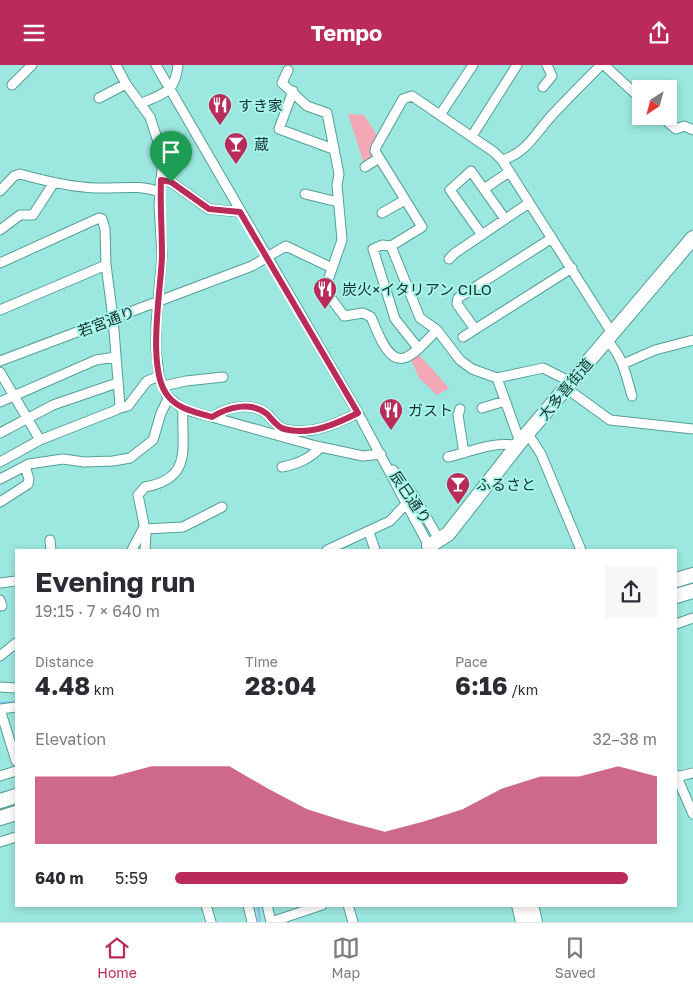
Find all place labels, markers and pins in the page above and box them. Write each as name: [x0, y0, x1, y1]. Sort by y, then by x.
restaurant icon: すき家: [207, 92, 233, 126]
place label: すき家: [238, 96, 283, 114]
pin: [150, 131, 192, 182]
bar icon: 蔵: [223, 131, 249, 165]
place label: 蔵: [254, 135, 269, 153]
restaurant icon: 炭火×イタリアン CILO: [312, 276, 338, 310]
place label: 炭火×イタリアン CILO: [342, 280, 492, 298]
restaurant icon: ガスト: [378, 397, 404, 431]
place label: ガスト: [408, 401, 453, 419]
bar icon: ふるさと: [445, 471, 471, 505]
place label: ふるさと: [476, 475, 536, 493]

